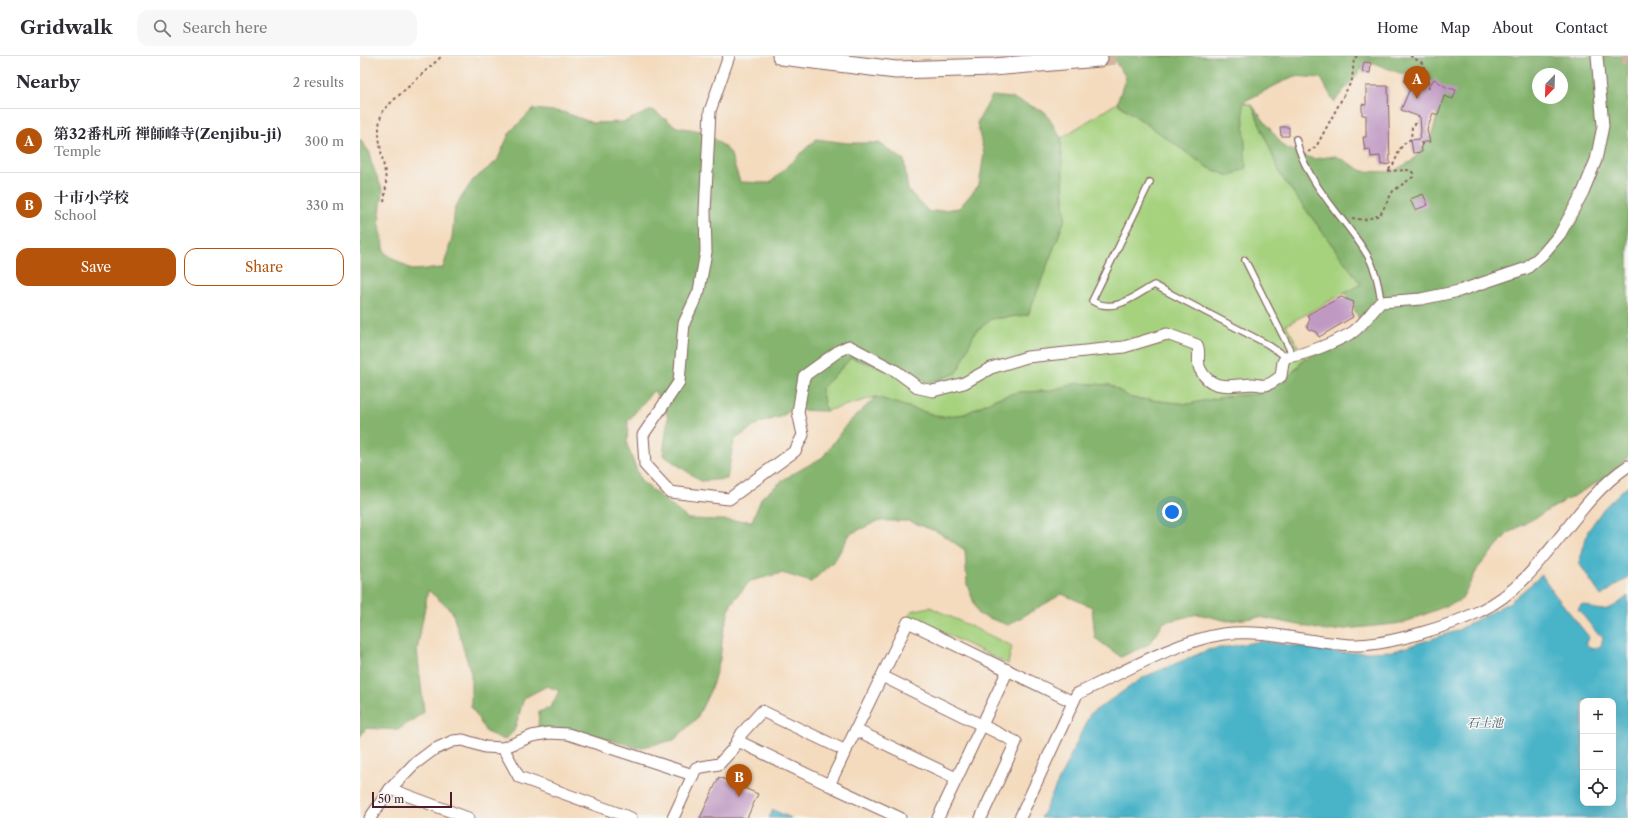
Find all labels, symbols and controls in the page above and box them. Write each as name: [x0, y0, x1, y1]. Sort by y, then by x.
search box: [137, 10, 417, 46]
text: Gridwalk: [20, 16, 113, 39]
icon: search: [151, 17, 173, 39]
text: Search here: [183, 18, 268, 37]
text: Home: [1377, 19, 1418, 37]
text: Map: [1440, 19, 1470, 37]
text: About: [1492, 19, 1533, 37]
text: Contact: [1555, 19, 1608, 37]
pin: A: [1404, 66, 1430, 99]
north arrow: [1532, 68, 1568, 104]
text: Nearby: [16, 72, 80, 92]
text: 2 results: [293, 74, 344, 90]
text: 第32番札所 禅師峰寺(Zenjibu-ji): [54, 124, 281, 143]
text: A: [24, 133, 34, 149]
text: 300 m: [305, 133, 344, 149]
text: Temple: [54, 143, 101, 159]
text: 十市小学校: [54, 188, 129, 207]
text: B: [24, 197, 34, 213]
text: 330 m: [306, 197, 344, 213]
text: School: [54, 207, 97, 223]
button: Save: [16, 248, 176, 286]
button: Share: [184, 248, 344, 286]
your location: [1162, 502, 1182, 522]
map controls: [1580, 698, 1616, 806]
button: +: [1580, 698, 1616, 734]
water label: 石土池: [1467, 715, 1505, 730]
button: −: [1580, 734, 1616, 770]
pin: B: [726, 764, 752, 797]
button: locate: [1580, 770, 1616, 806]
scale bar: [372, 790, 452, 809]
text: 50 m: [378, 792, 404, 806]

